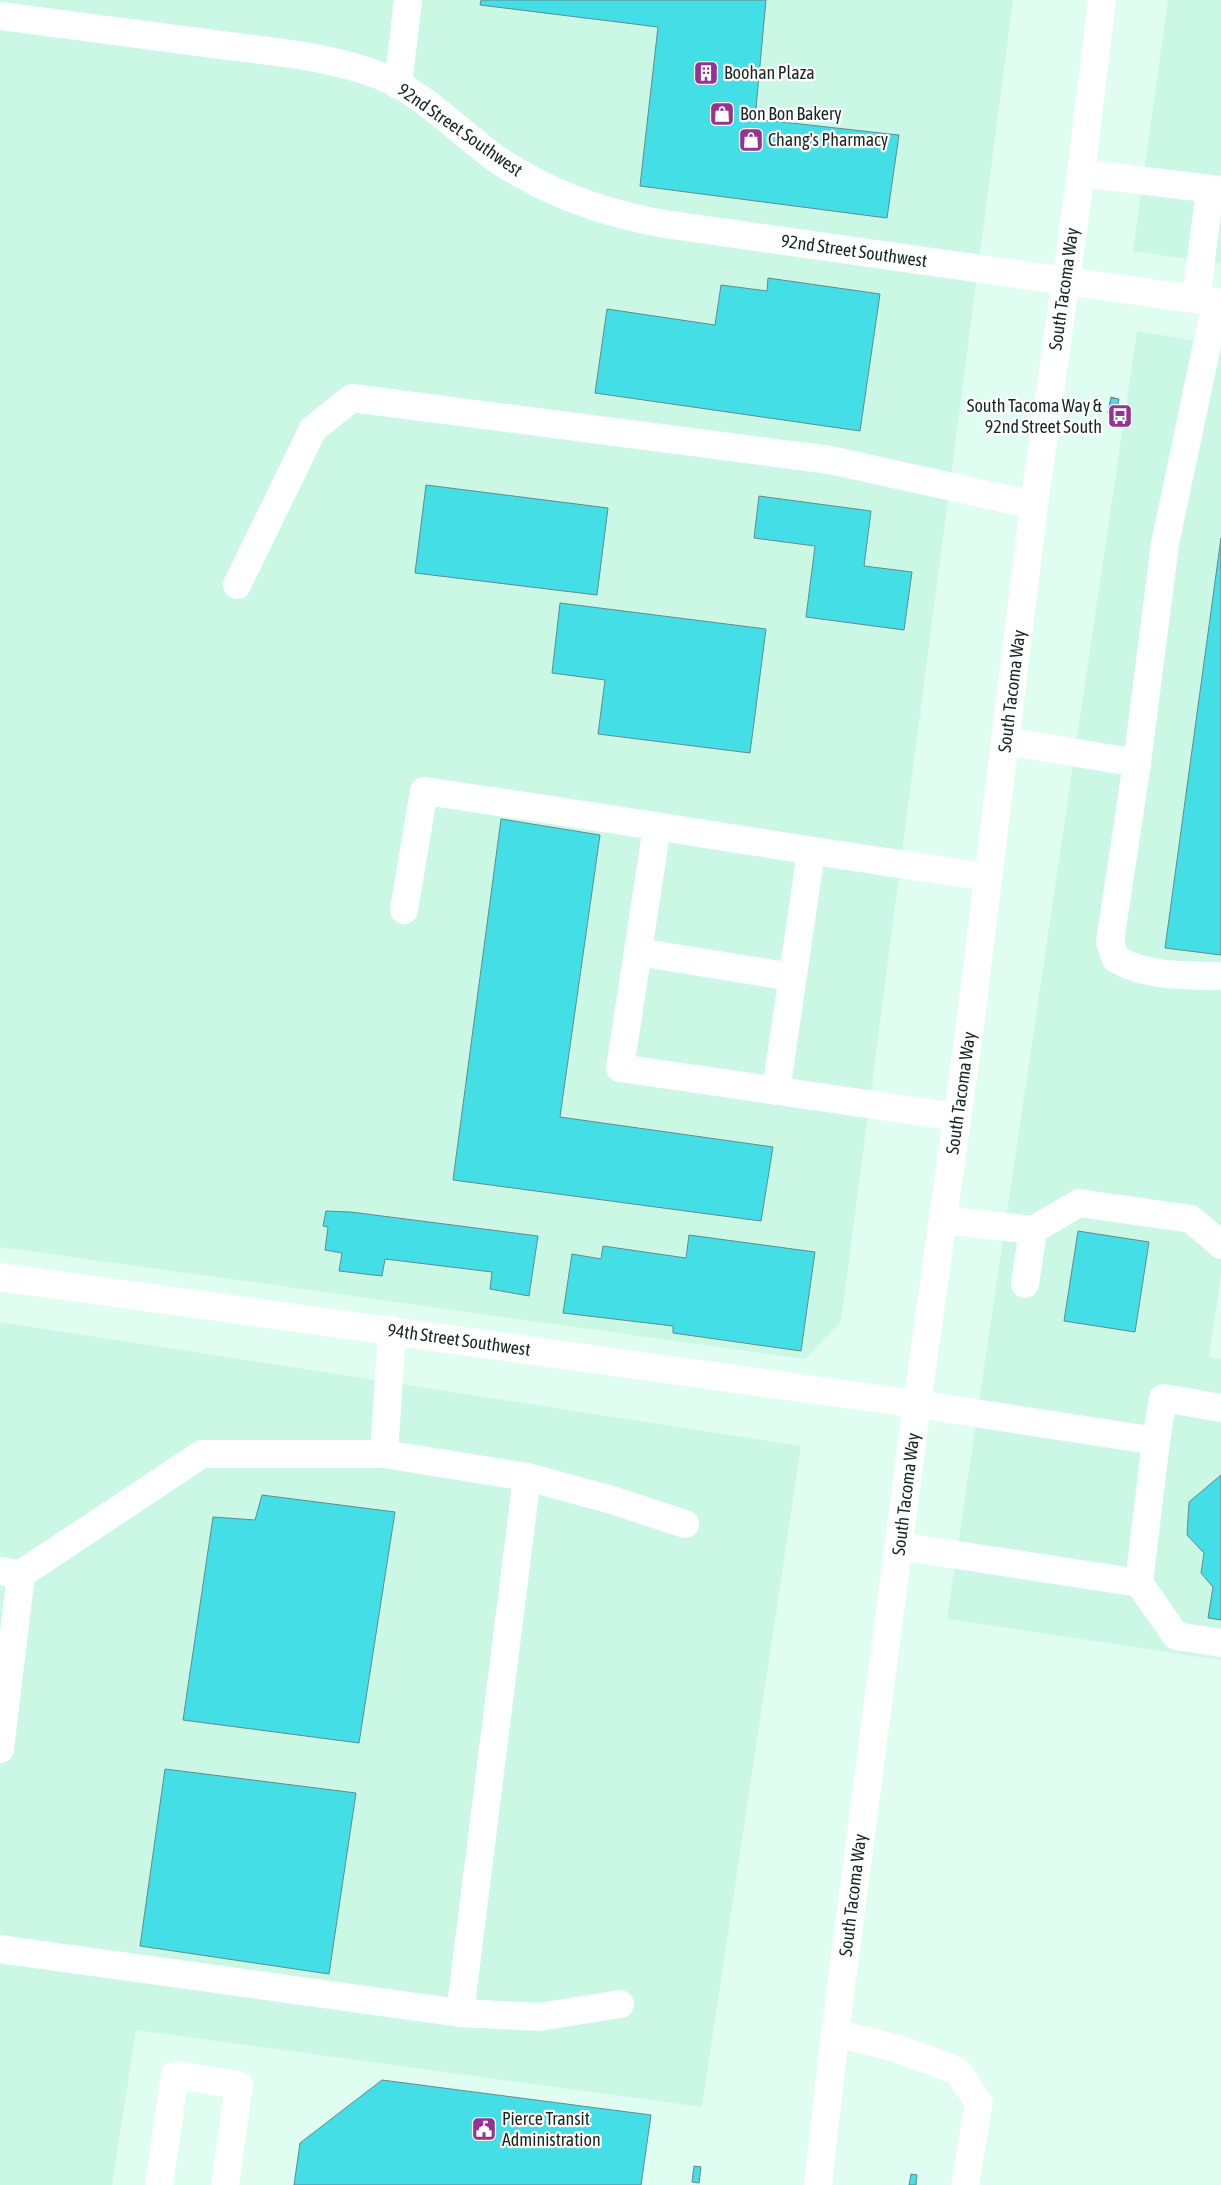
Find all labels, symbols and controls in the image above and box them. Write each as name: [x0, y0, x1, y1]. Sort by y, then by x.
building icon: Boohan Plaza: [693, 60, 719, 86]
place label: Boohan Plaza: [724, 62, 815, 83]
street label: 92nd Street Southwest: [394, 79, 527, 180]
shop icon: Bon Bon Bakery: [709, 101, 735, 127]
place label: Bon Bon Bakery: [740, 103, 842, 124]
shop icon: Chang's Pharmacy: [738, 127, 764, 153]
place label: Chang's Pharmacy: [768, 129, 888, 150]
street label: South Tacoma Way: [1045, 226, 1082, 351]
street label: 92nd Street Southwest: [780, 230, 929, 271]
place label: South Tacoma Way & 92nd Street South: [967, 395, 1103, 437]
bus stop icon: South Tacoma Way & 92nd Street South: [1107, 403, 1133, 429]
street label: South Tacoma Way: [994, 628, 1029, 753]
street label: South Tacoma Way: [942, 1030, 979, 1155]
street label: 94th Street Southwest: [386, 1319, 532, 1360]
street label: South Tacoma Way: [888, 1431, 923, 1556]
street label: South Tacoma Way: [835, 1832, 870, 1957]
place label: Pierce Transit Administration: [502, 2108, 601, 2150]
public building icon: Pierce Transit Administration: [471, 2116, 497, 2142]

